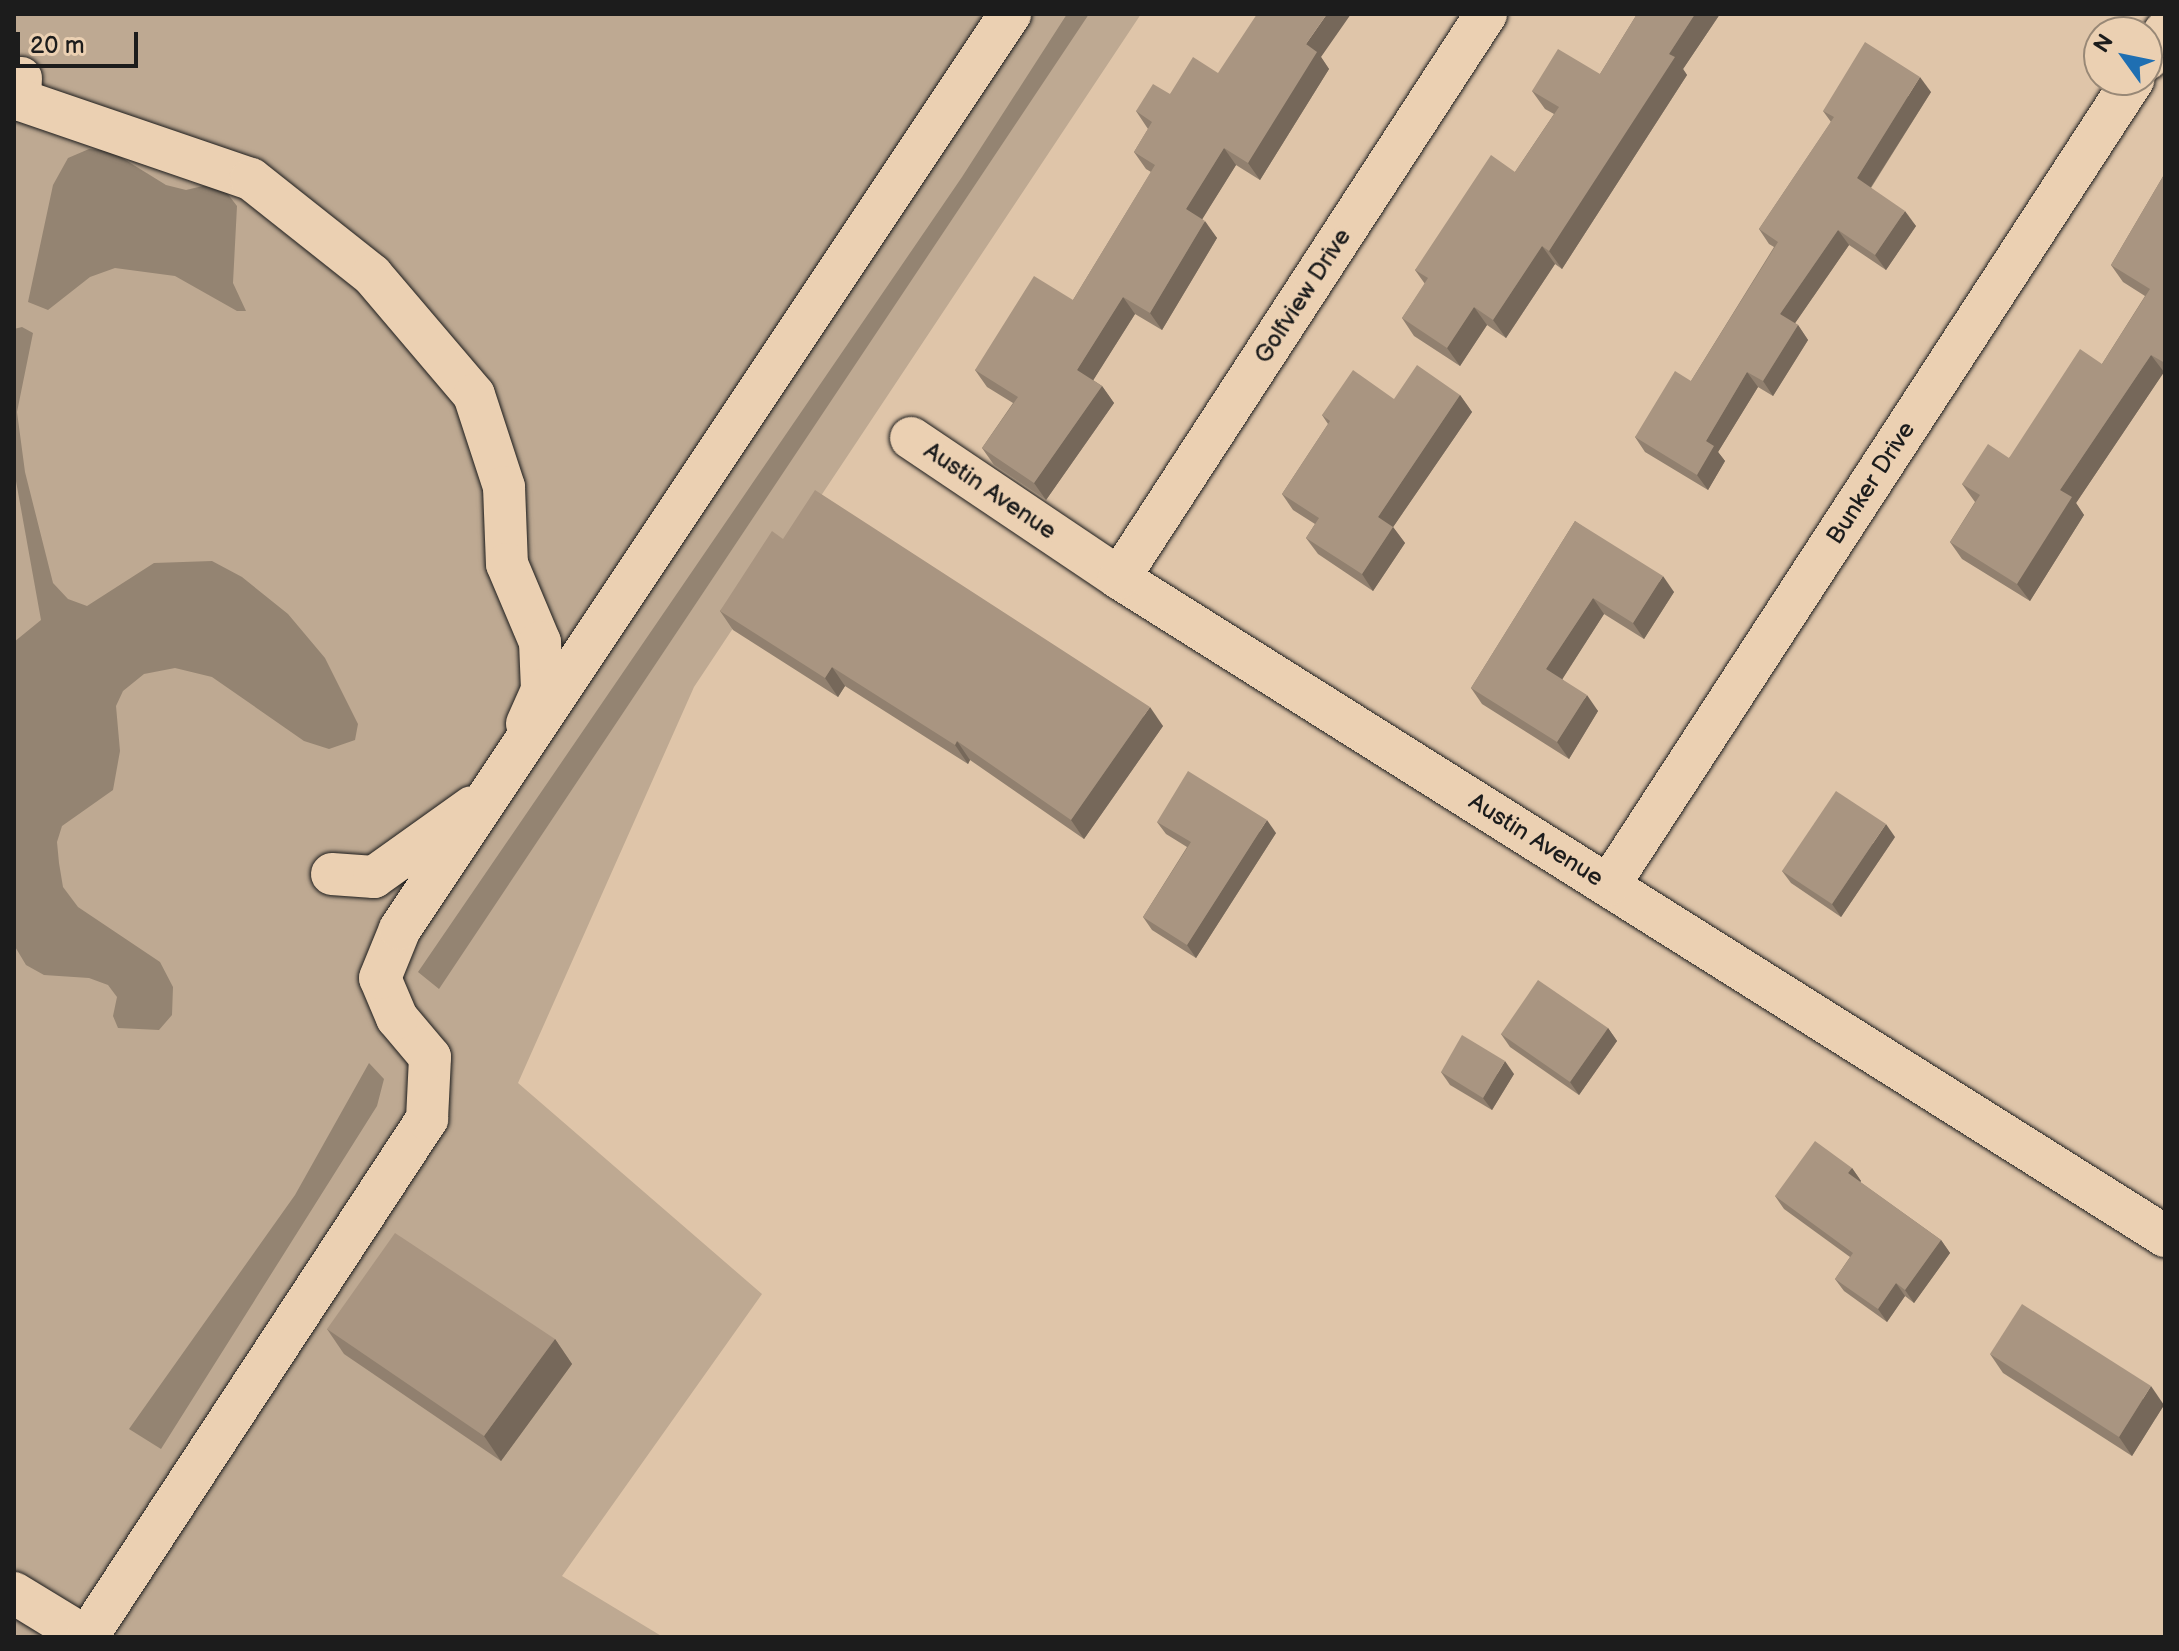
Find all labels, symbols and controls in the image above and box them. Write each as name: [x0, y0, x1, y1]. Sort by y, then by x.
scale bar: [20, 16, 142, 66]
north arrow: [2083, 16, 2163, 96]
text: N: [2088, 29, 2120, 58]
text: 20 m: [30, 31, 85, 60]
street label: Golfview Drive: [1249, 223, 1357, 369]
street label: Bunker Drive: [1821, 416, 1921, 550]
street label: Austin Avenue: [918, 436, 1062, 546]
street label: Austin Avenue: [1463, 787, 1609, 893]

